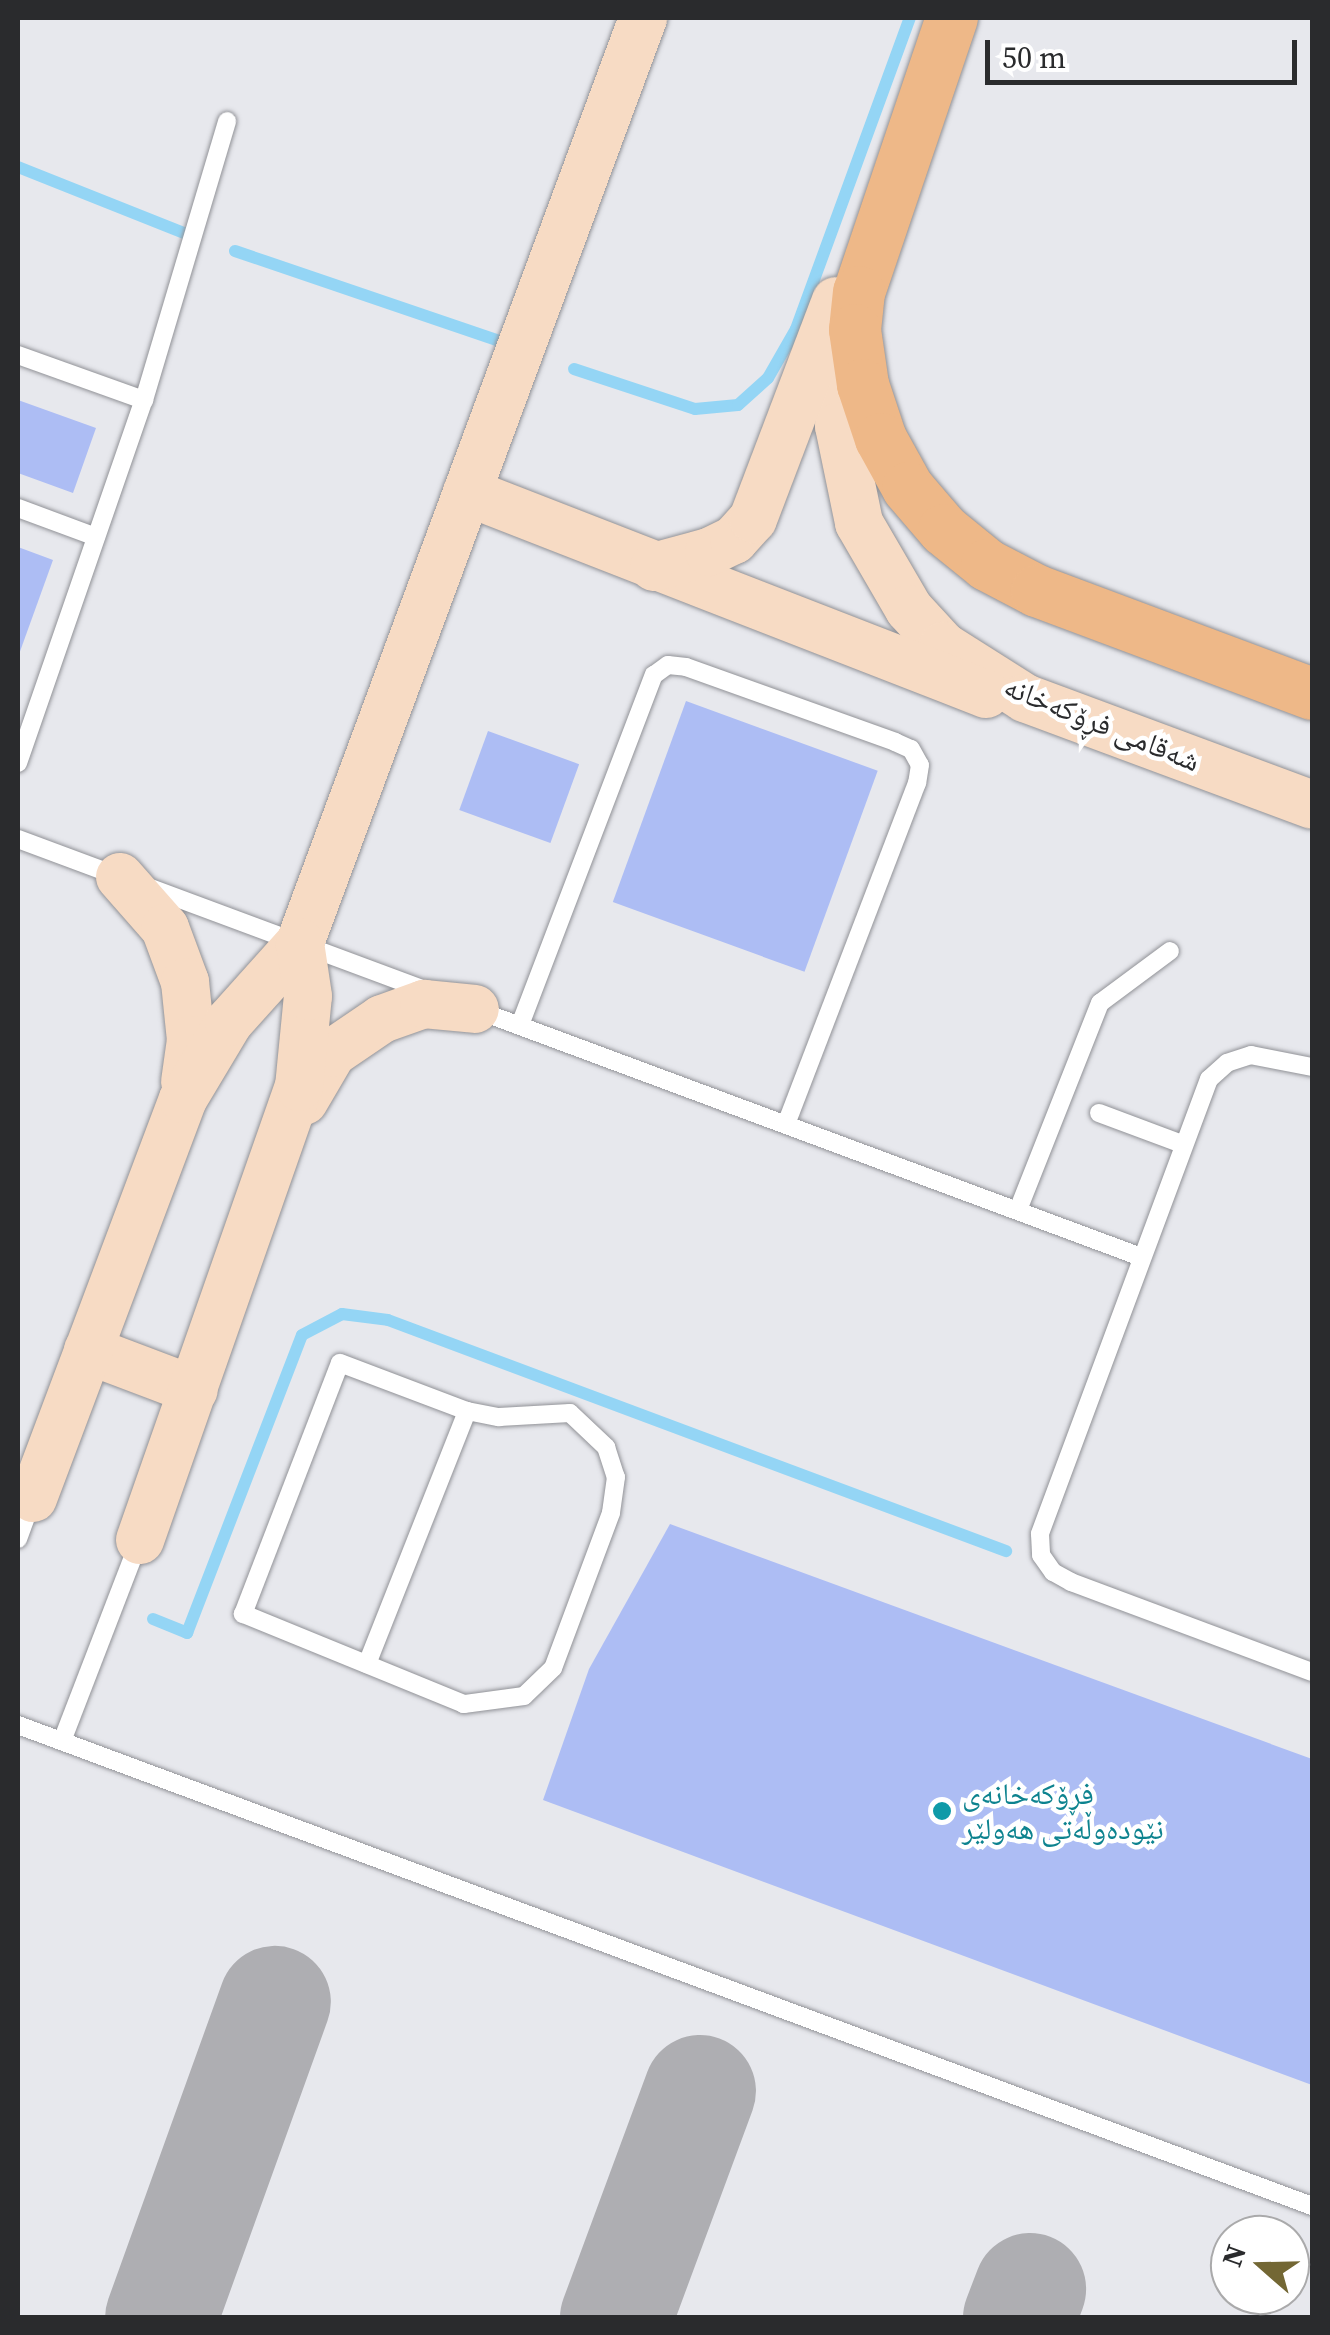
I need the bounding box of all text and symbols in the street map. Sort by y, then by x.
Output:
scale bar [990,20,1302,82]
text: 50 m [1002,37,1066,78]
street label: شەقامی فڕۆکەخانە [999,668,1205,780]
place label: فڕۆکەخانەی نێودەوڵەتی هەولێر [962,1776,1164,1846]
marker: فڕۆکەخانەی نێودەوڵەتی هەولێر [931,1800,953,1822]
north arrow [1210,2215,1310,2315]
text: N [1212,2239,1255,2272]

